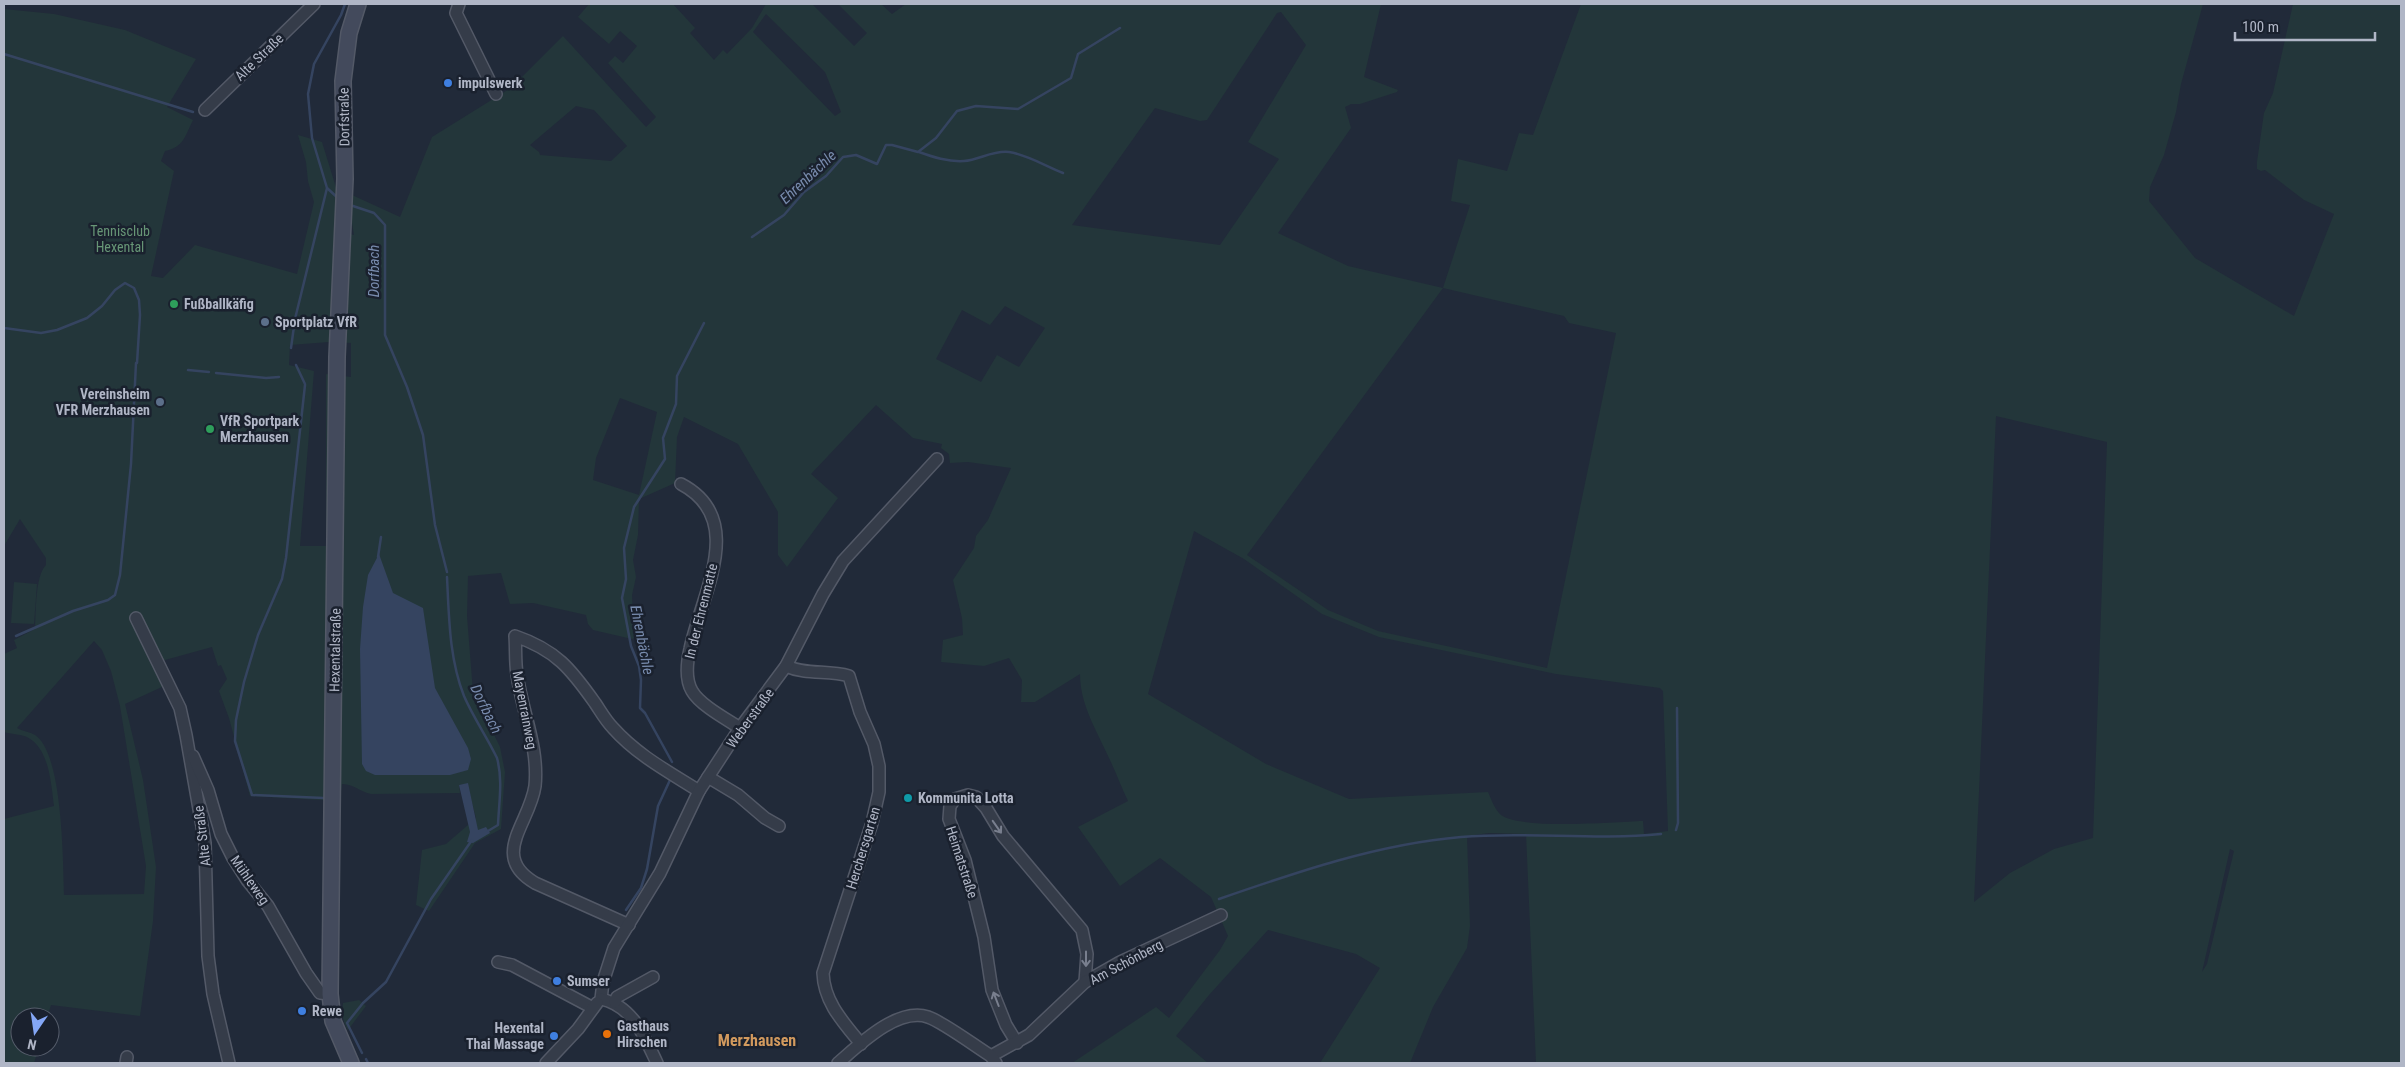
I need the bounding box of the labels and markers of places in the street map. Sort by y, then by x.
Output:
place label: impulswerk [458,75,523,91]
marker: impulswerk [442,77,454,89]
place label: Fußballkäfig [184,296,254,312]
marker: Fußballkäfig [168,298,180,310]
place label: Sportplatz VfR [275,314,357,330]
marker: Sportplatz VfR [259,316,271,328]
place label: Vereinsheim VFR Merzhausen [56,386,150,418]
marker: Vereinsheim VFR Merzhausen [154,396,166,408]
place label: VfR Sportpark Merzhausen [220,413,300,445]
marker: VfR Sportpark Merzhausen [204,423,216,435]
place label: Kommunita Lotta [918,790,1014,806]
marker: Kommunita Lotta [902,792,914,804]
place label: Sumser [567,973,610,989]
marker: Sumser [551,975,563,987]
place label: Rewe [312,1003,342,1019]
marker: Rewe [296,1005,308,1017]
place label: Gasthaus Hirschen [617,1018,669,1050]
place label: Hexental Thai Massage [466,1020,544,1052]
marker: Gasthaus Hirschen [601,1028,613,1040]
marker: Hexental Thai Massage [548,1030,560,1042]

